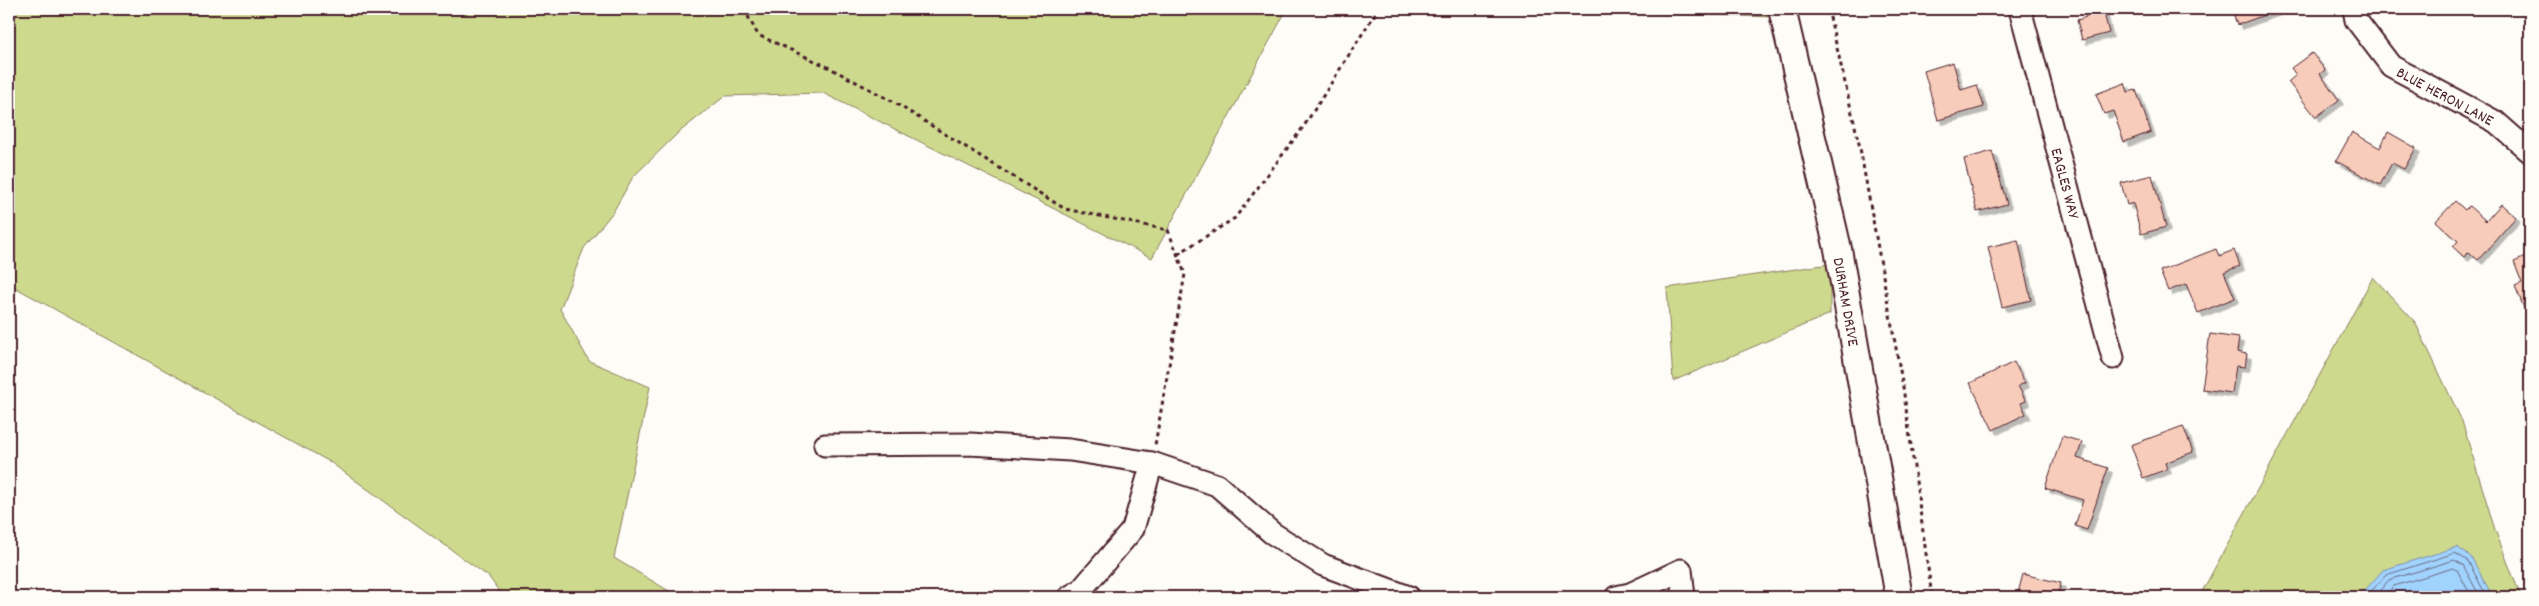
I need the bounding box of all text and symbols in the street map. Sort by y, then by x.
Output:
street label: BLUE HERON LANE [2392,62,2498,133]
street label: EAGLES WAY [2043,146,2085,223]
street label: DURHAM DRIVE [1826,256,1864,349]

